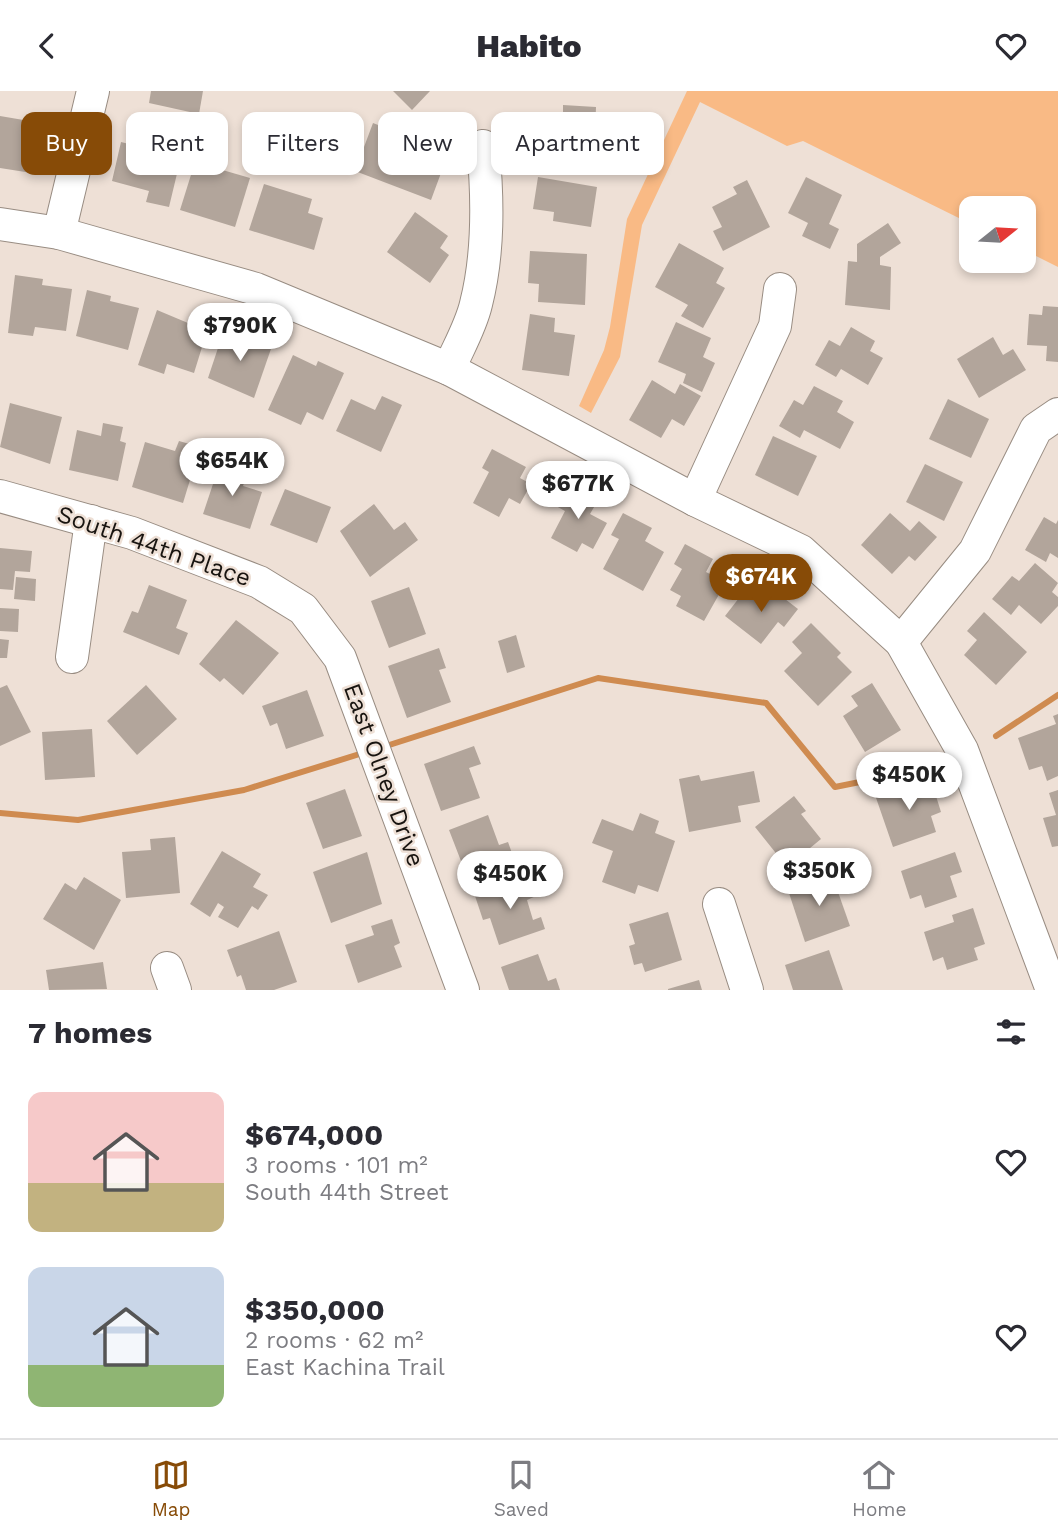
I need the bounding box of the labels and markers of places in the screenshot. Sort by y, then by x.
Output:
pin: $790K [191,303,289,363]
pin: $654K [183,439,281,498]
pin: $677K [529,461,627,521]
pin: $674K [712,554,810,614]
pin: $450K [860,753,958,812]
pin: $350K [770,849,868,908]
pin: $450K [461,851,559,911]

